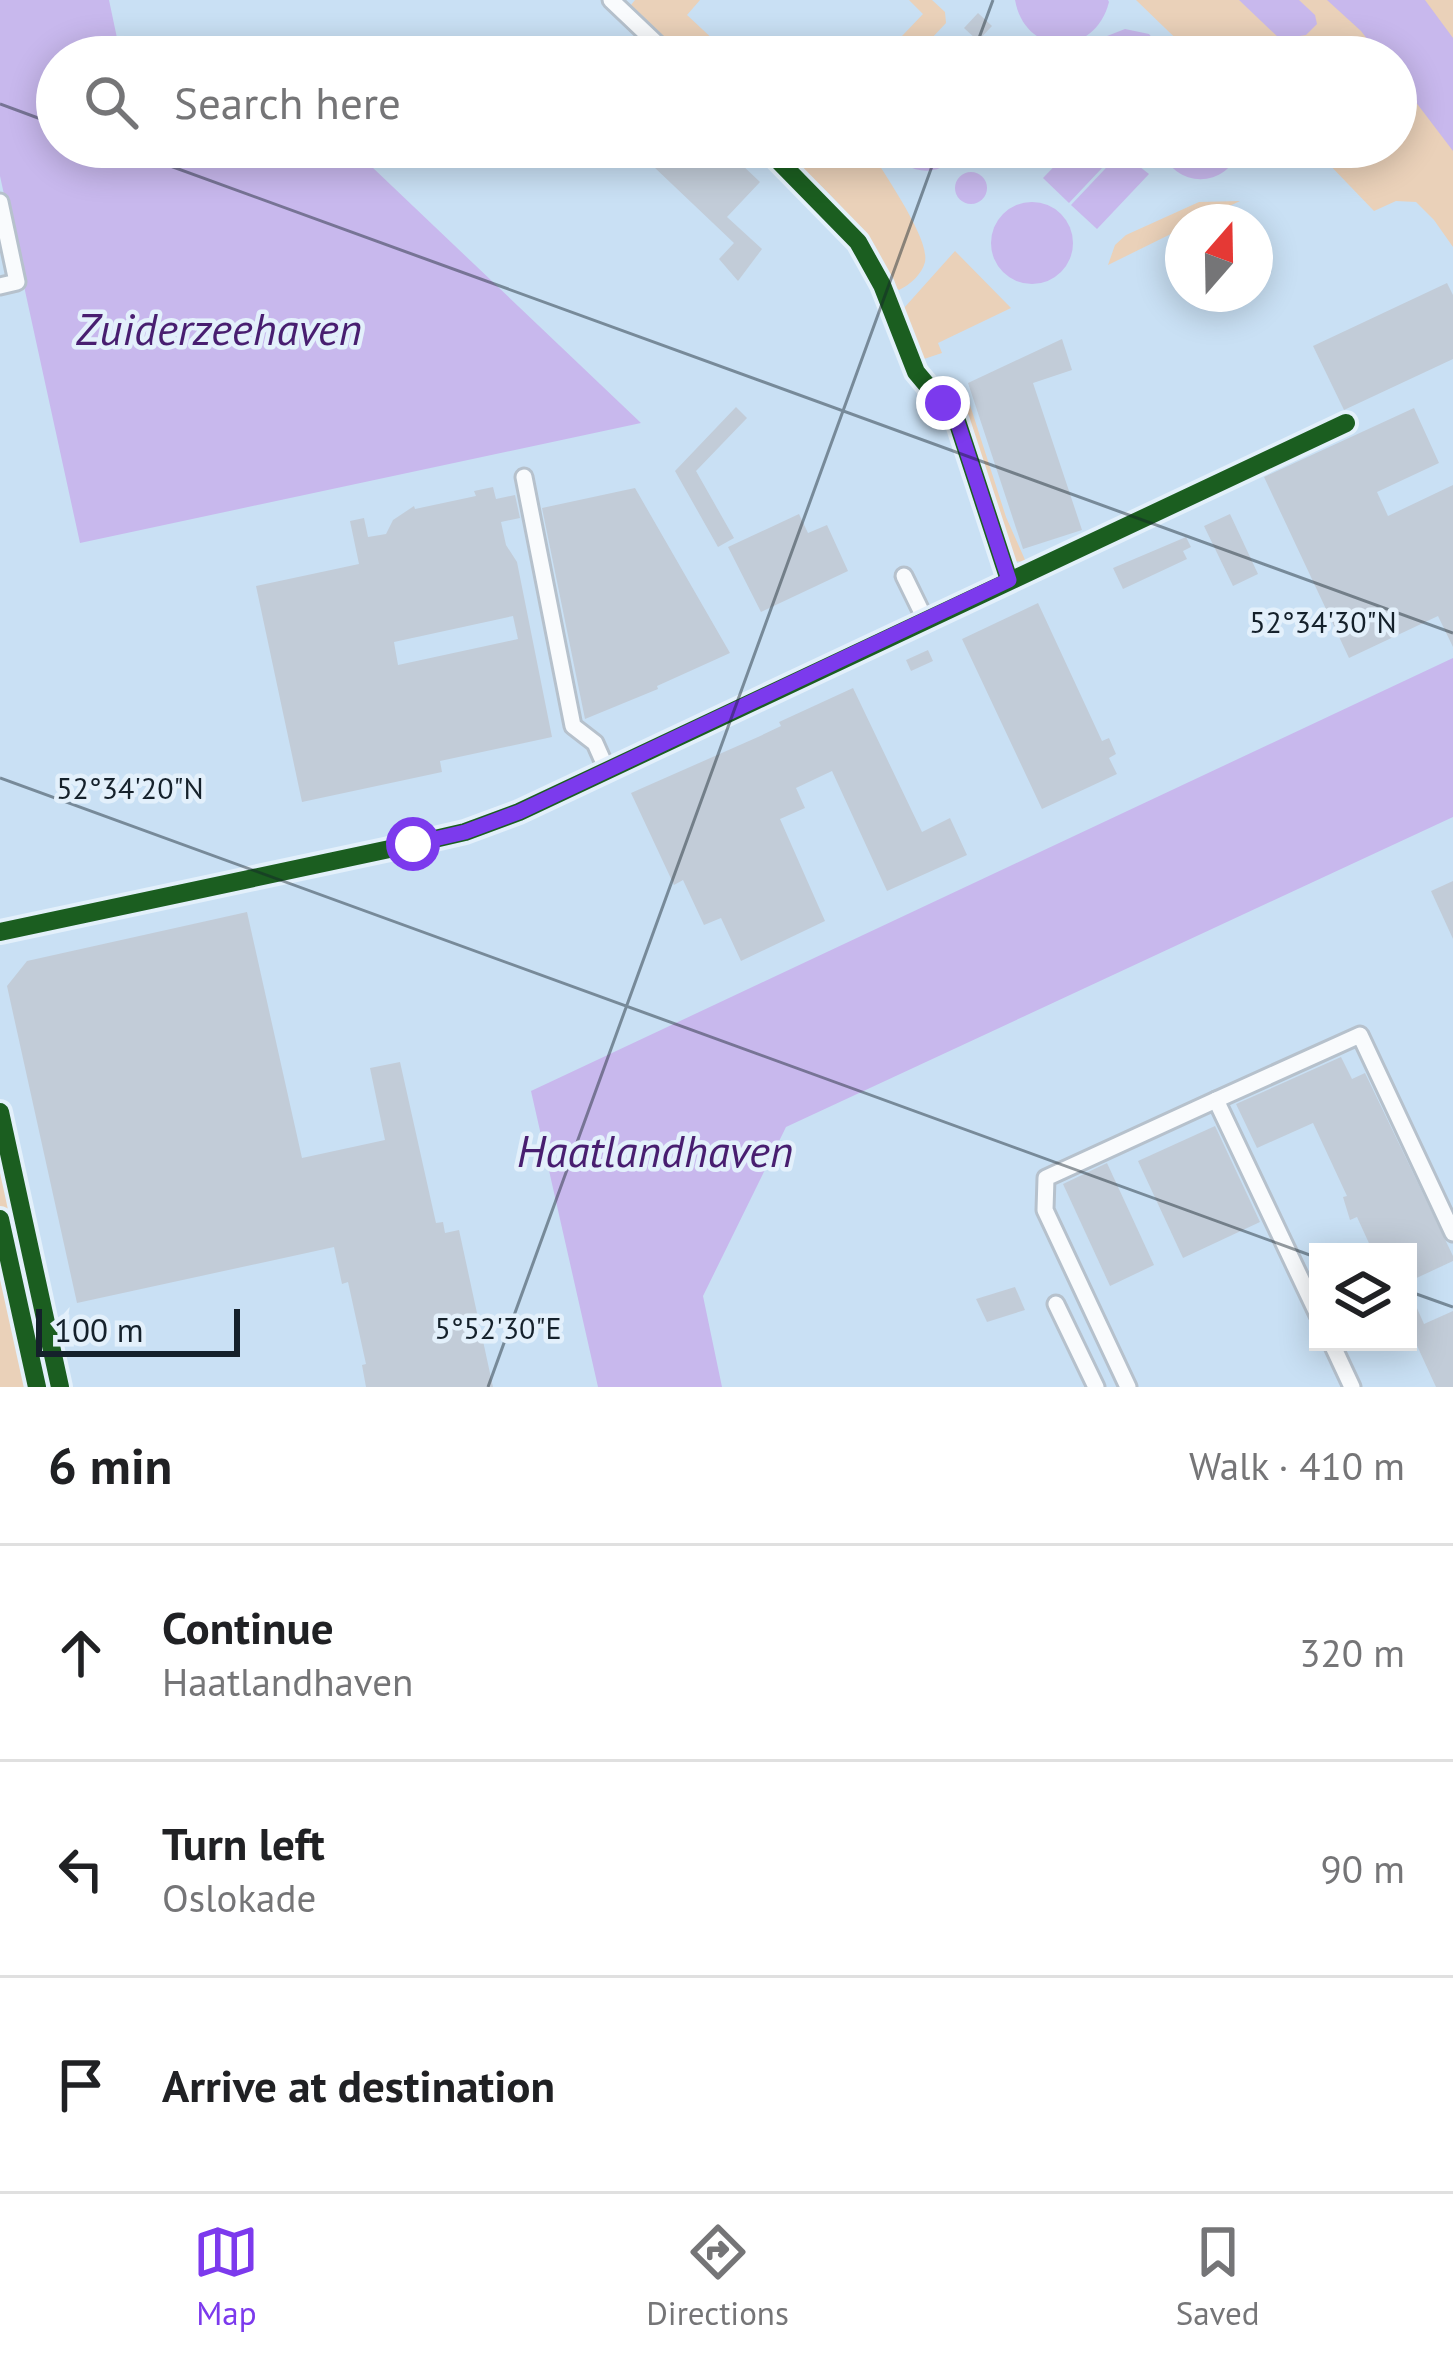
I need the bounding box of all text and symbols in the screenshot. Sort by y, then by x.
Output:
search box [36,36,1417,168]
icon: search [78,69,144,135]
text: Search here [174,73,401,131]
north arrow [1165,204,1273,312]
water label: Zuiderzeehaven [75,299,362,357]
route end [916,376,970,430]
text: 52°34'30"N [1249,602,1397,641]
text: 52°34'20"N [56,768,204,807]
route start [386,817,440,871]
water label: Haatlandhaven [517,1121,793,1179]
map controls [1309,1243,1417,1351]
button: layers [1309,1243,1417,1351]
scale bar [36,1303,240,1356]
text: 100 m [54,1308,144,1351]
text: 5°52'30"E [434,1308,562,1347]
text: 6 min [48,1432,172,1498]
text: Walk · 410 m [1189,1440,1405,1491]
text: Continue [162,1598,334,1656]
icon: ahead [48,1620,114,1686]
text: 320 m [1299,1627,1405,1678]
text: Haatlandhaven [162,1656,413,1707]
text: Turn left [162,1814,325,1872]
icon: left [48,1836,114,1902]
text: 90 m [1320,1843,1405,1894]
text: Oslokade [162,1872,316,1923]
icon: arrive [48,2052,114,2118]
text: Arrive at destination [162,2056,555,2114]
tab: Map [193,2219,259,2334]
tab: Directions [646,2219,789,2334]
tab: Saved [1176,2219,1260,2334]

